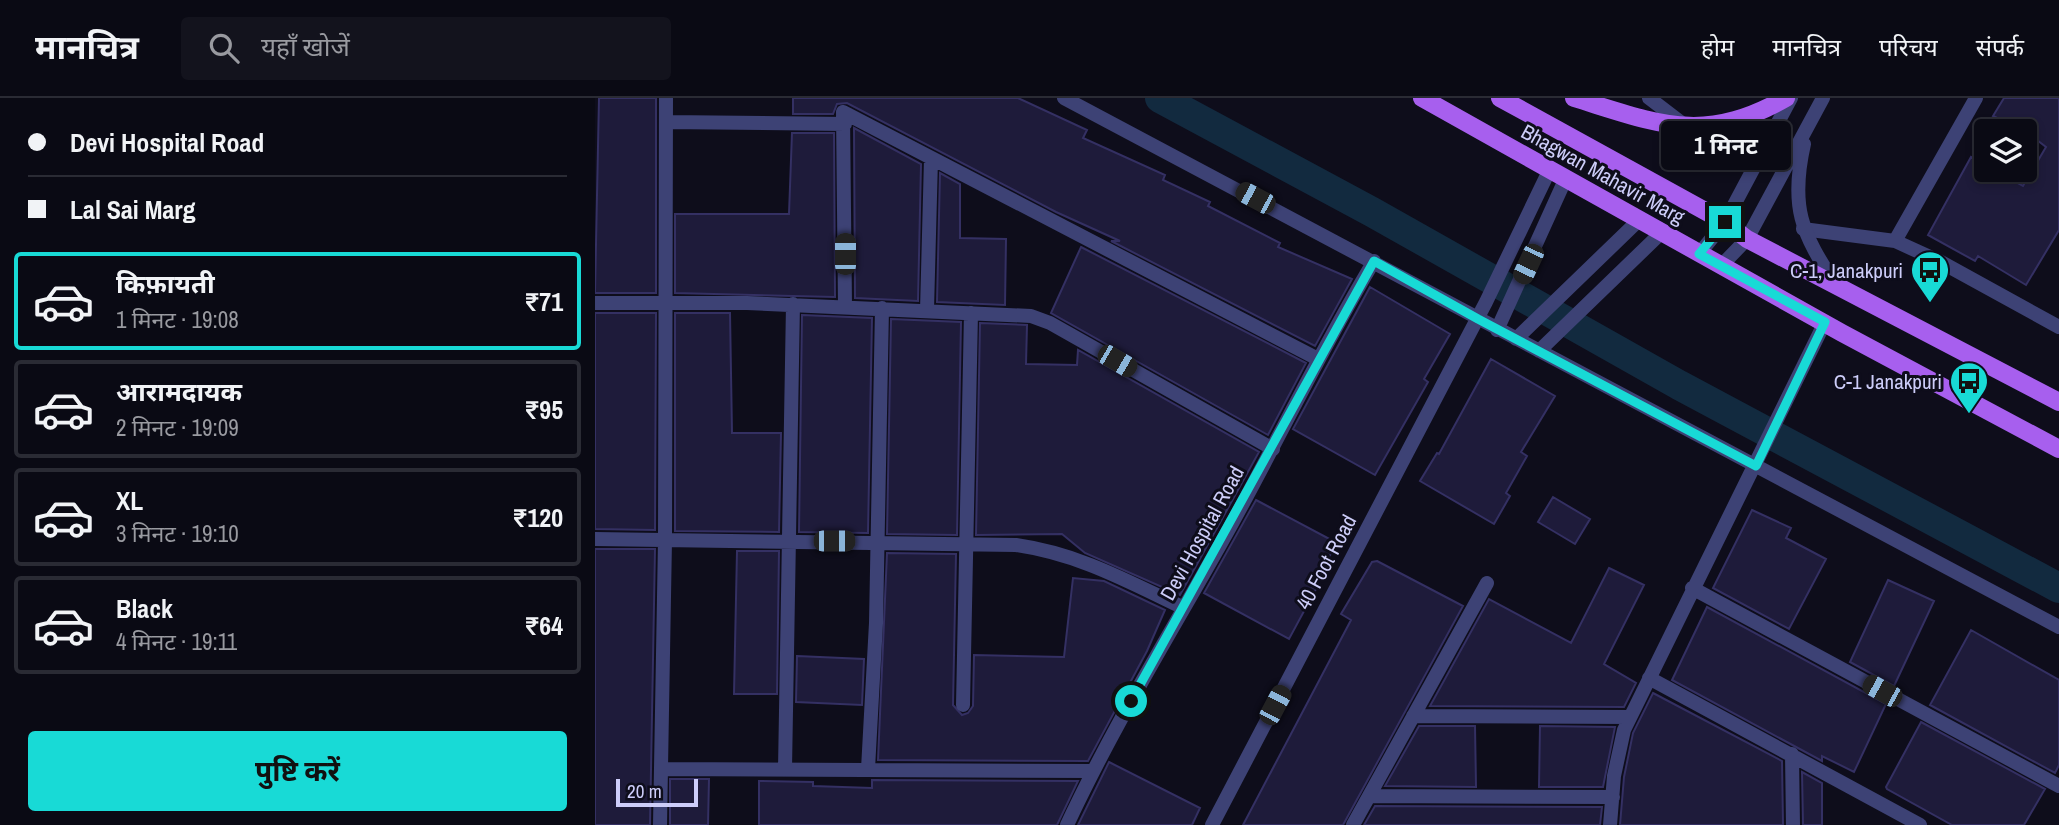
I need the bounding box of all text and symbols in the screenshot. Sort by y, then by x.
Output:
search box [181,17,671,80]
text: मानचित्र [35,25,139,69]
icon: search [205,29,243,67]
text: यहाँ खोजें [261,29,350,64]
text: होम [1701,31,1734,63]
text: मानचित्र [1772,31,1841,63]
text: परिचय [1879,31,1938,63]
text: संपर्क [1976,31,2024,63]
street label: Bhagwan Mahavir Marg [1516,117,1690,231]
map controls [1974,119,2037,182]
button: layers [1974,119,2037,182]
callout: 1 मिनट [1660,121,1790,170]
text: Devi Hospital Road [70,125,264,160]
text: 1 मिनट [1694,130,1758,161]
car [1232,179,1279,217]
text: Lal Sai Marg [70,192,196,227]
route end [1709,206,1741,238]
car [835,233,856,275]
car [1510,241,1547,287]
bus stop icon: C-1, Janakpuri [1909,249,1951,304]
place label: C-1, Janakpuri [1790,256,1903,285]
text: किफ़ायती [116,266,215,301]
icon: car [32,270,95,333]
text: ₹71 [524,284,563,319]
text: 1 मिनट · 19:08 [116,304,239,335]
car [1094,341,1141,381]
bus stop icon: C-1 Janakpuri [1948,360,1990,415]
place label: C-1 Janakpuri [1834,367,1942,396]
text: आरामदायक [116,374,242,409]
icon: car [32,378,95,441]
text: ₹95 [524,392,563,427]
text: 2 मिनट · 19:09 [116,412,239,443]
street label: Devi Hospital Road [1153,461,1251,605]
text: XL [116,483,143,518]
icon: car [32,486,95,549]
text: ₹120 [512,500,563,535]
street label: 40 Foot Road [1289,509,1363,615]
text: 3 मिनट · 19:10 [116,518,239,549]
car [814,531,856,552]
text: Black [116,591,173,626]
icon: car [32,594,95,657]
text: ₹64 [524,608,563,643]
text: 4 मिनट · 19:11 [116,626,237,657]
car [1859,672,1906,710]
car [1256,682,1295,728]
route start [1115,685,1147,717]
button: पुष्टि करें [28,731,567,811]
scale bar [616,776,698,808]
text: 20 m [627,778,662,804]

